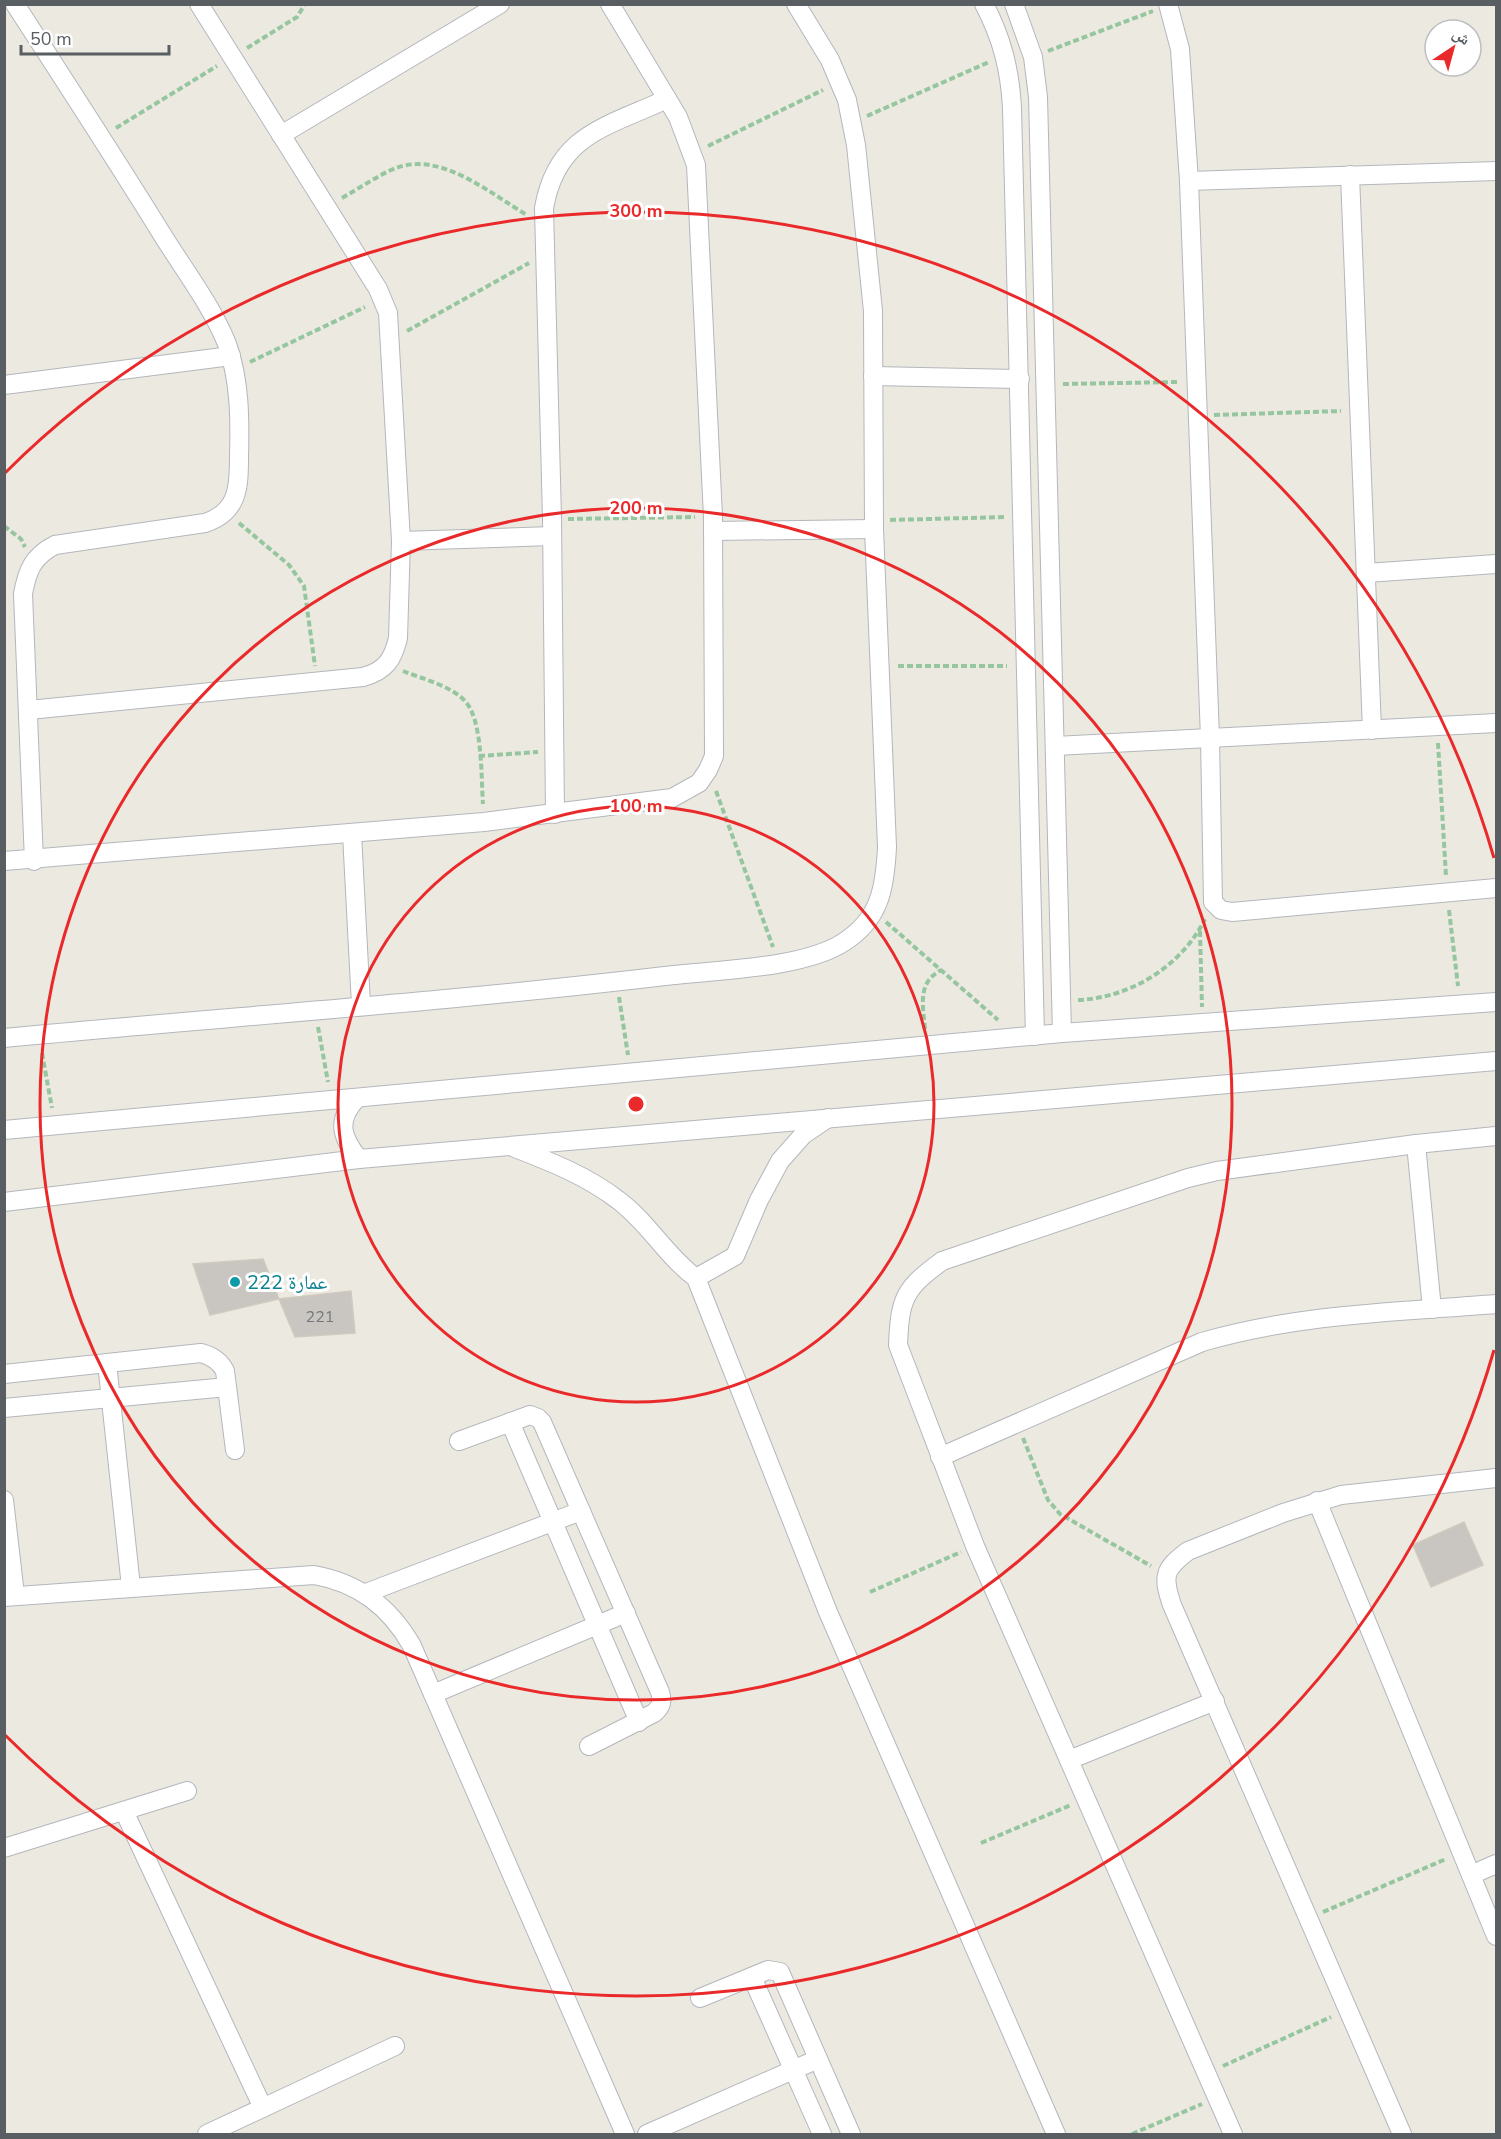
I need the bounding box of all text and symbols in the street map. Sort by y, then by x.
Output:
scale bar [21,18,170,56]
north arrow [1423,18,1483,78]
text: ش [1448,23,1475,51]
text: 50 m [30,27,72,51]
text: 300 m [609,199,663,223]
text: 200 m [609,496,663,520]
text: 100 m [609,794,663,818]
centre of rings [626,1094,646,1114]
place label: عمارة 222 [247,1269,327,1296]
marker: عمارة 222 [228,1275,242,1289]
house number: 221 [306,1306,334,1328]

